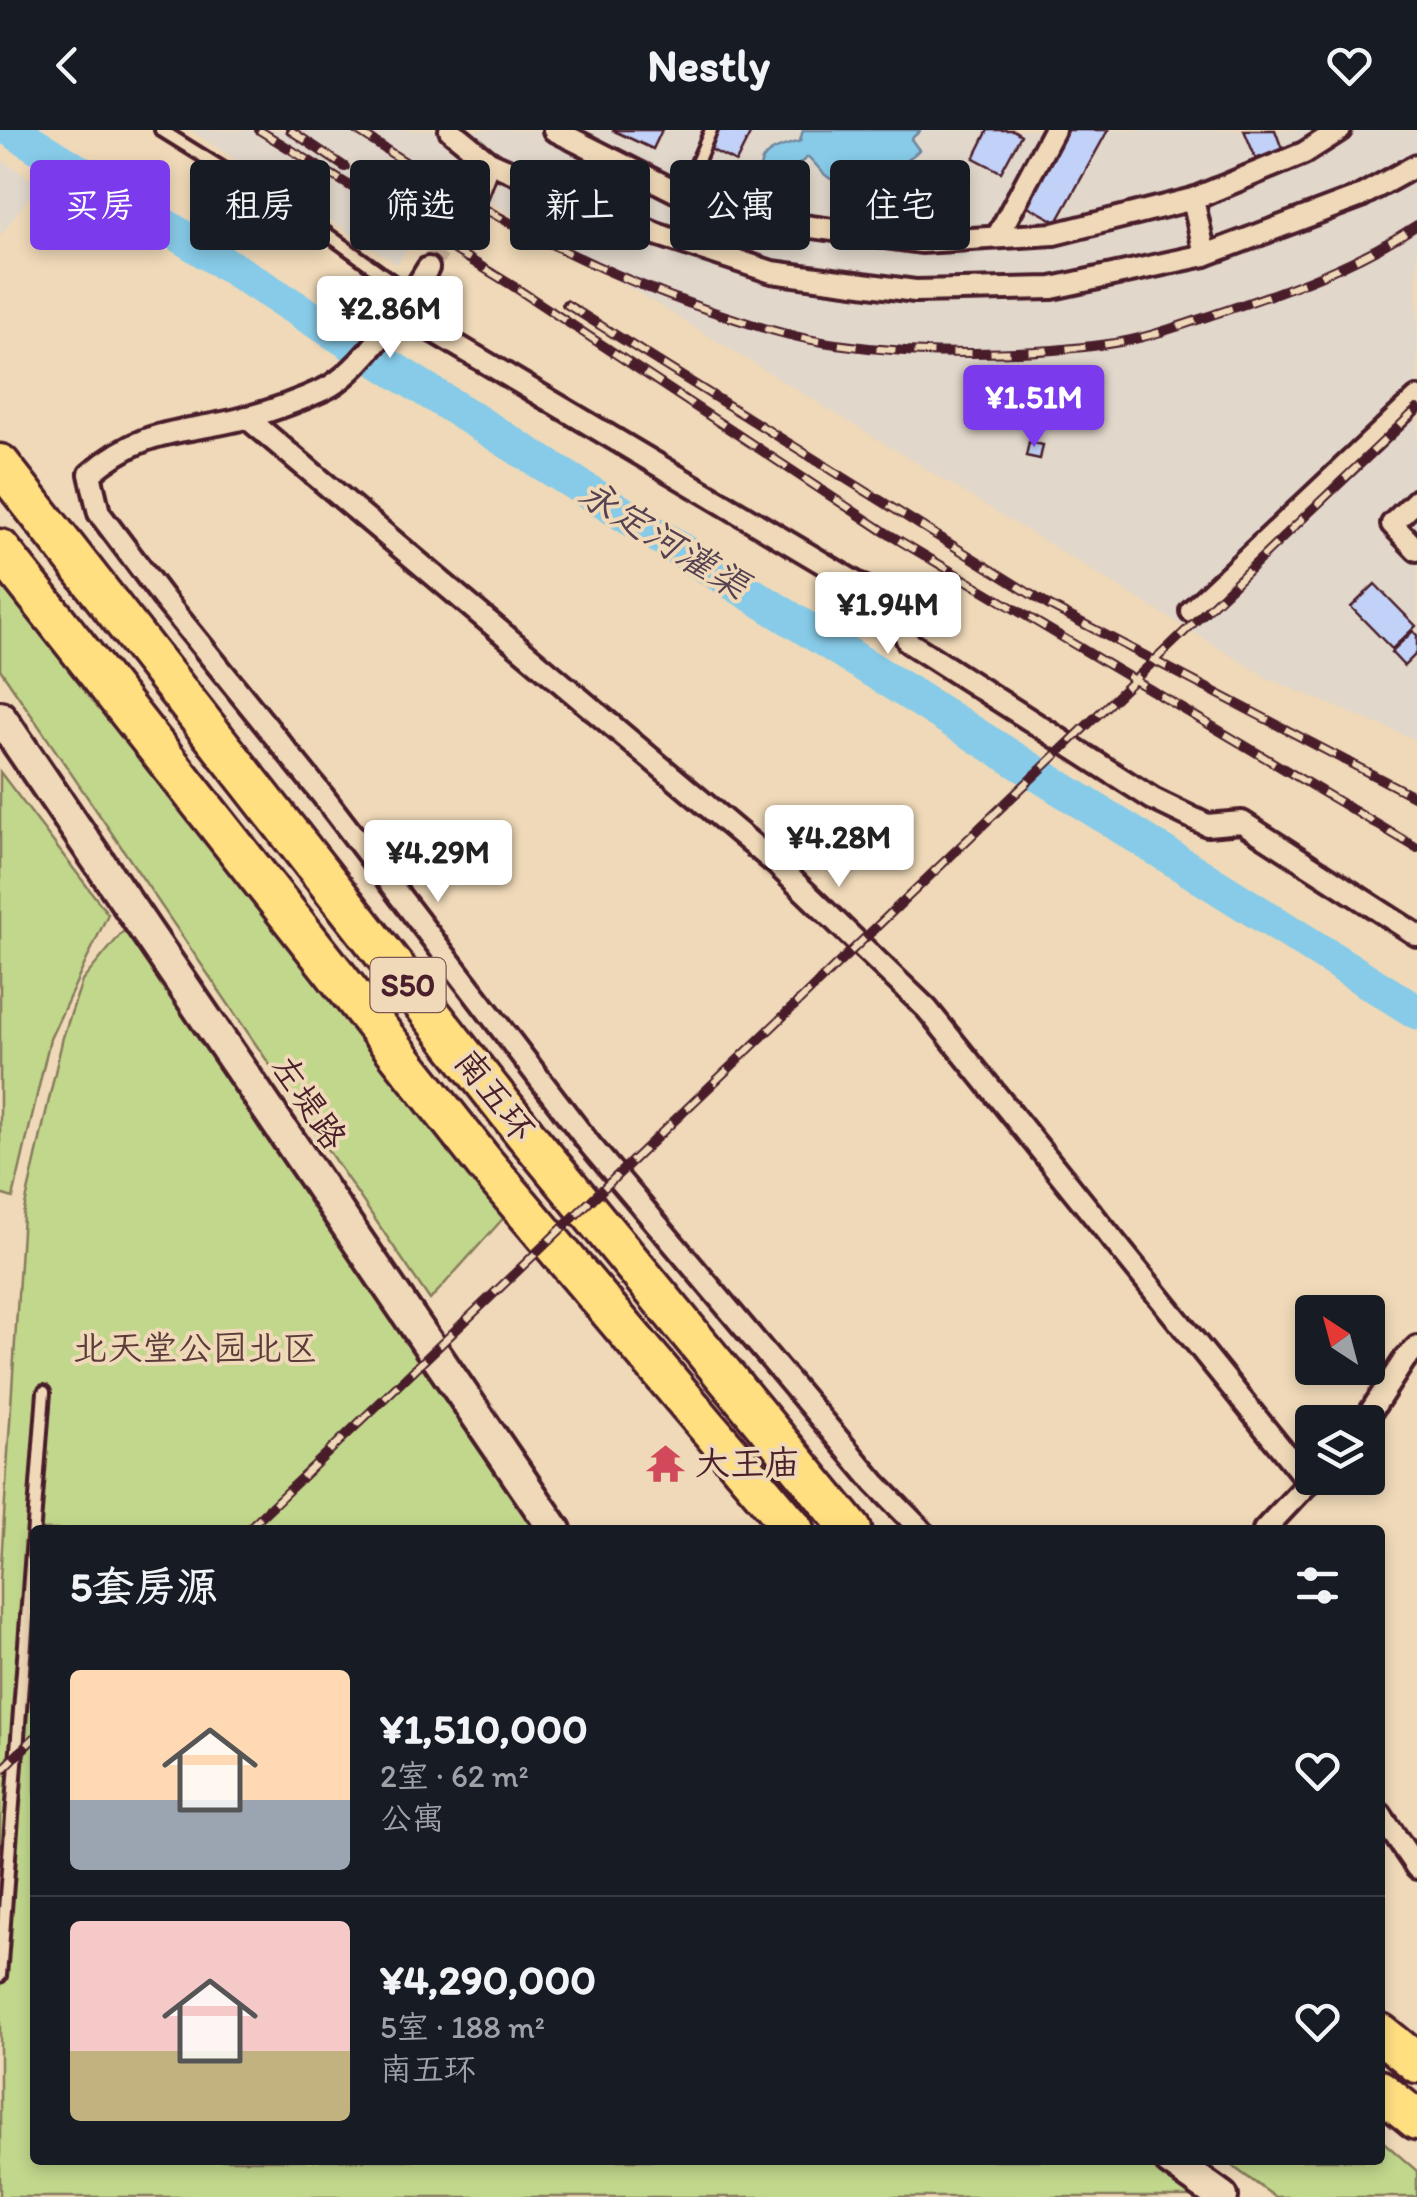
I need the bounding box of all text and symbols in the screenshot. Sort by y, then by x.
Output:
icon: back [40,38,95,93]
text: Nestly [647,38,770,92]
icon: heart [1322,38,1377,93]
chip: 买房 [30,160,170,250]
chip: 租房 [190,160,330,250]
chip: 筛选 [350,160,490,250]
chip: 新上 [510,160,650,250]
chip: 公寓 [670,160,810,250]
chip: 住宅 [830,160,970,250]
pin: ¥2.86M [309,276,471,361]
text: ¥2.86M [339,289,441,327]
pin: ¥1.51M [953,365,1115,450]
text: ¥1.51M [985,378,1083,416]
water label: 永定河灌渠 [571,469,759,610]
pin: ¥1.94M [807,572,969,657]
text: ¥1.94M [837,585,939,623]
pin: ¥4.28M [758,805,920,890]
text: ¥4.28M [787,818,891,856]
pin: ¥4.29M [357,820,519,905]
text: ¥4.29M [386,833,490,871]
road number: S50 [370,958,446,1012]
street label: 南五环 [446,1041,544,1149]
street label: 左堤路 [262,1047,356,1157]
north arrow [1295,1295,1385,1385]
map controls [1295,1295,1385,1495]
park label: 北天堂公园北区 [72,1327,318,1369]
button: layers [1295,1405,1385,1495]
temple icon: 大王庙 [644,1442,686,1484]
place label: 大王庙 [695,1442,800,1484]
icon: filters [1290,1558,1345,1613]
text: 5套房源 [70,1561,218,1612]
text: ¥1,510,000 [380,1703,588,1754]
icon: home [150,1710,270,1830]
icon: heart [1290,1743,1345,1798]
text: 2室 · 62 m² [380,1757,529,1795]
text: 公寓 [380,1799,444,1837]
text: ¥4,290,000 [380,1954,596,2005]
icon: home [150,1961,270,2081]
icon: heart [1290,1994,1345,2049]
text: 5室 · 188 m² [380,2008,545,2046]
text: 南五环 [380,2050,476,2088]

